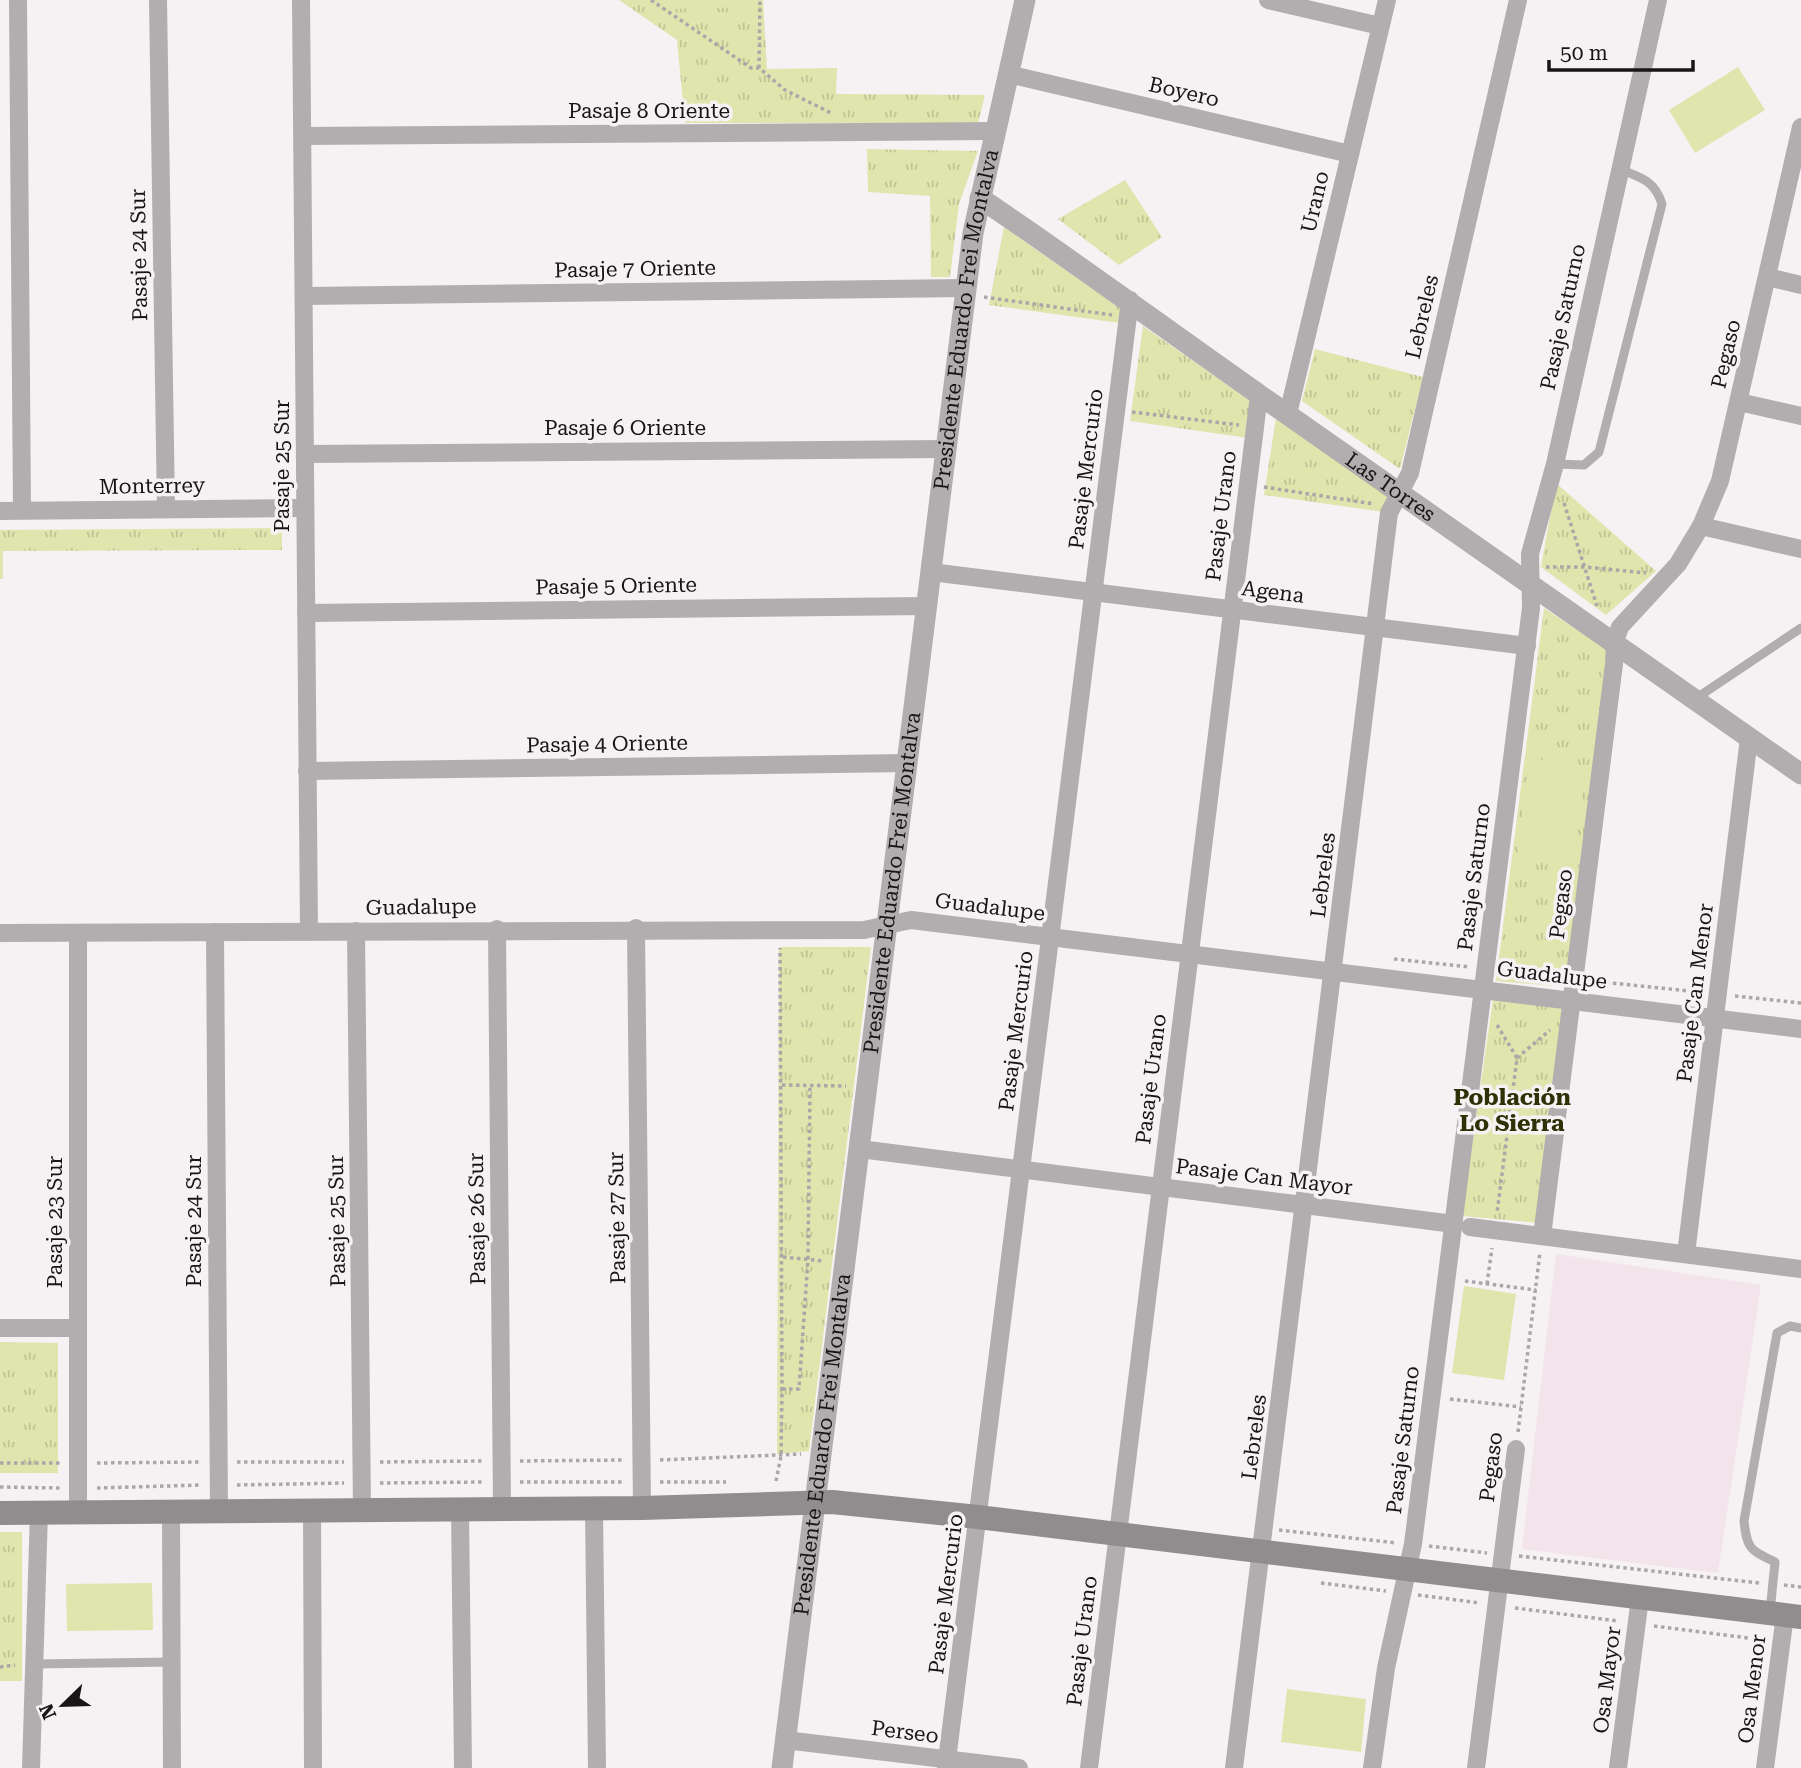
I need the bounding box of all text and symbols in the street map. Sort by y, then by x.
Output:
scale bar [1549,28,1692,72]
text: 50 m [1560,41,1608,65]
street label: Boyero [1146,72,1222,112]
street label: Pasaje 8 Oriente [568,99,730,123]
street label: Presidente Eduardo Frei Montalva [929,147,1003,492]
street label: Urano [1296,169,1334,235]
street label: Pasaje 24 Sur [126,188,152,321]
street label: Pasaje Saturno [1536,242,1590,392]
street label: Pasaje 7 Oriente [554,256,716,282]
street label: Lebreles [1401,273,1443,361]
street label: Pegaso [1706,317,1746,391]
street label: Pasaje Mercurio [1064,387,1108,551]
street label: Pasaje 25 Sur [270,399,294,532]
street label: Pasaje 6 Oriente [544,416,706,440]
street label: Las Torres [1341,447,1440,527]
street label: Pasaje Urano [1201,449,1241,583]
street label: Monterrey [99,473,206,499]
street label: Pasaje 5 Oriente [535,573,697,599]
street label: Agena [1240,576,1306,608]
street label: Presidente Eduardo Frei Montalva [859,710,925,1055]
street label: Pasaje 4 Oriente [526,731,688,757]
street label: Pasaje Saturno [1453,802,1495,952]
street label: Lebreles [1306,831,1340,919]
street label: Pegaso [1545,868,1577,940]
street label: Guadalupe [934,888,1046,926]
street label: Guadalupe [365,894,477,920]
street label: Pasaje Can Menor [1672,902,1718,1084]
street label: Pasaje Mercurio [994,949,1038,1113]
street label: Guadalupe [1496,956,1608,994]
street label: Pasaje Urano [1131,1012,1171,1146]
district label: Población Lo Sierra [1453,1084,1571,1137]
street label: Pasaje 27 Sur [604,1151,630,1284]
street label: Pasaje 26 Sur [464,1152,490,1285]
street label: Pasaje 24 Sur [182,1154,206,1287]
street label: Pasaje 25 Sur [324,1154,350,1287]
street label: Pasaje Can Mayor [1174,1154,1354,1200]
street label: Pasaje 23 Sur [43,1155,67,1288]
street label: Presidente Eduardo Frei Montalva [789,1272,855,1617]
street label: Pasaje Saturno [1382,1365,1424,1515]
street label: Lebreles [1237,1393,1271,1481]
street label: Pegaso [1475,1431,1507,1503]
street label: Pasaje Mercurio [924,1512,968,1676]
street label: Pasaje Urano [1062,1574,1102,1708]
street label: Osa Mayor [1589,1625,1626,1735]
street label: Osa Menor [1733,1633,1771,1745]
north arrow [28,1670,98,1740]
text: N [34,1700,61,1723]
street label: Perseo [870,1716,940,1748]

